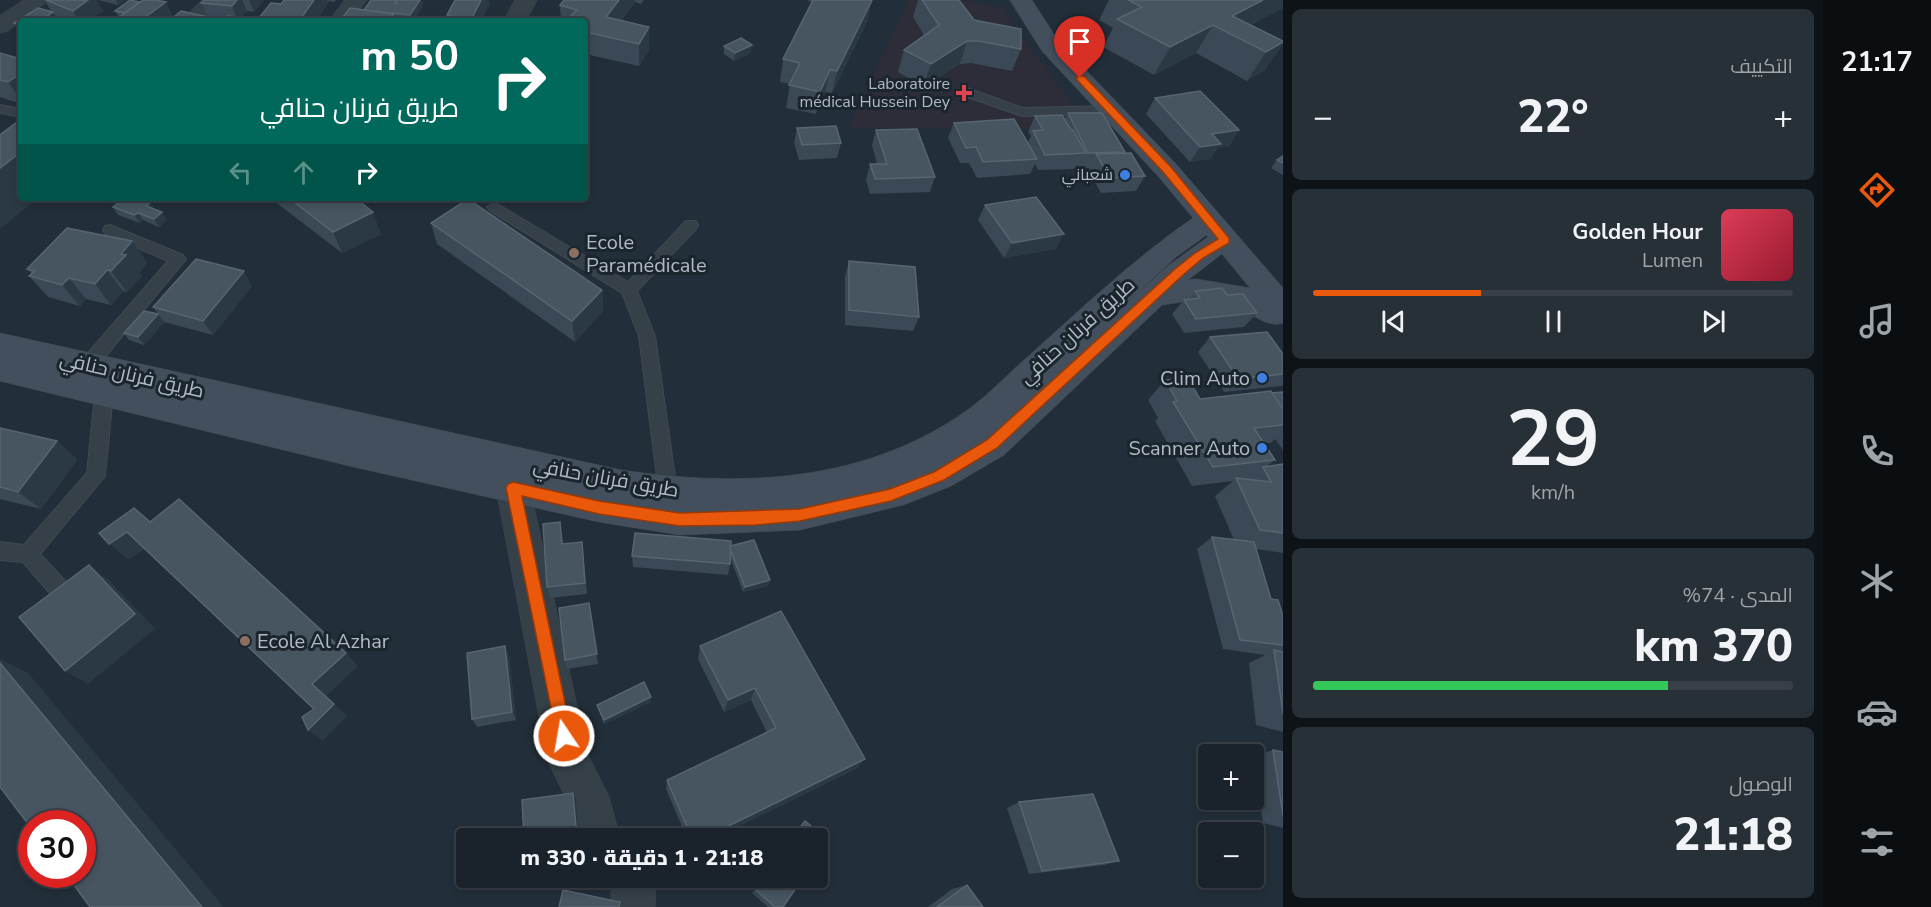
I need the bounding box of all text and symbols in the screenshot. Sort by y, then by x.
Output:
pin [1054,16,1105,78]
icon: arrive [1063,25,1096,58]
text: 50 m [360,28,459,85]
icon: right [480,42,558,120]
text: 21:17 [1841,44,1913,81]
text: التكييف [1730,53,1793,80]
place label: Laboratoire médical Hussein Dey [800,73,951,113]
marker: Laboratoire médical Hussein Dey [955,84,973,102]
text: 22° [1517,87,1589,148]
text: طريق فرنان حنافي [260,90,459,127]
text: − [1313,95,1333,140]
text: + [1773,95,1793,140]
icon: left [224,156,257,189]
icon: ahead [287,156,320,189]
icon: right [350,156,383,189]
place label: شعباني [1062,164,1113,188]
marker: شعباني [1118,168,1132,182]
icon: directions [1856,169,1898,211]
text: Golden Hour [1572,217,1703,247]
place label: Ecole Paramédicale [586,229,707,279]
marker: Ecole Paramédicale [567,246,581,260]
text: Lumen [1642,247,1703,274]
street label: طريق فرنان حنافي [1013,272,1142,392]
icon: music [1856,300,1898,342]
icon: previous [1377,305,1410,338]
icon: pause [1537,305,1570,338]
icon: next [1697,305,1730,338]
street label: طريق فرنان حنافي [57,345,207,407]
place label: Clim Auto [1160,365,1250,392]
marker: Clim Auto [1255,371,1269,385]
text: 29 [1506,386,1600,493]
icon: phone [1856,430,1898,472]
place label: Scanner Auto [1128,435,1250,462]
marker: Scanner Auto [1255,441,1269,455]
street label: طريق فرنان حنافي [531,452,681,506]
text: km/h [1531,479,1575,506]
icon: climate [1856,560,1898,602]
text: المدى · 74% [1683,582,1793,609]
text: 370 km [1634,616,1793,677]
place label: Ecole Al Azhar [257,628,389,655]
marker: Ecole Al Azhar [238,634,252,648]
icon: car [1856,691,1898,733]
position arrow [532,704,596,768]
map controls [1198,744,1264,888]
button: + [1198,744,1264,810]
text: الوصول [1729,771,1793,798]
text: 21:18 [1673,805,1793,866]
speed limit sign: 30 [18,810,96,888]
icon: filters [1856,821,1898,863]
button: − [1198,822,1264,888]
text: 21:18 · 1 دقيقة · 330 m [521,843,763,873]

